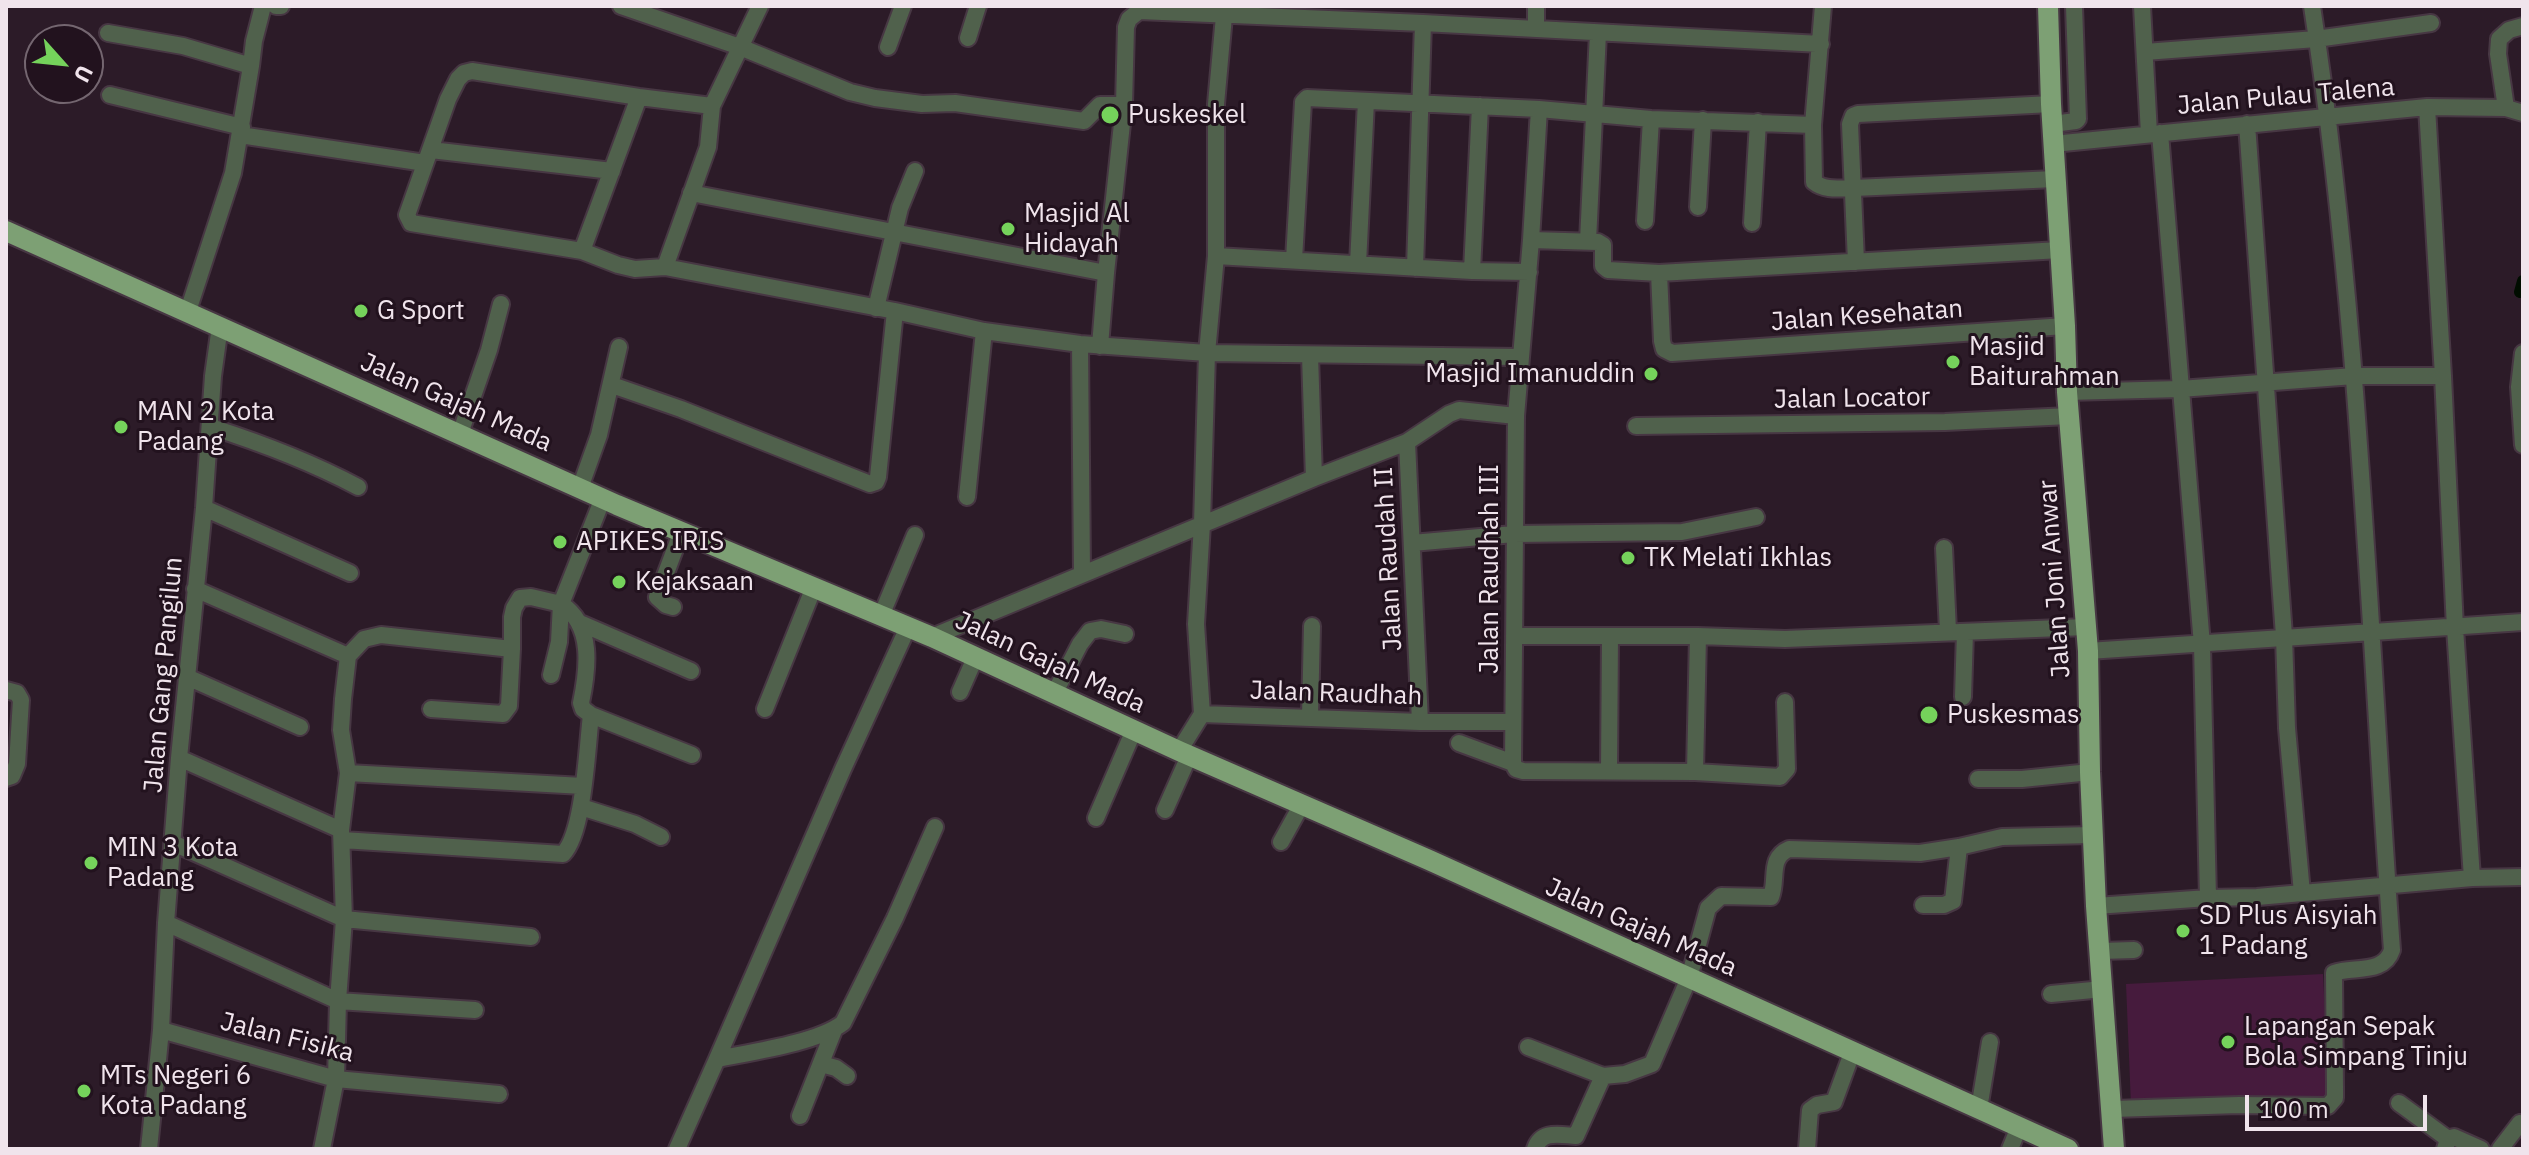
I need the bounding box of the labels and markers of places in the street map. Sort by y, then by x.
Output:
place label: Puskeskel [1128,99,1246,131]
marker: Puskeskel [1099,104,1121,126]
place label: Masjid Al Hidayah [1024,198,1130,260]
marker: Masjid Al Hidayah [999,220,1017,238]
place label: G Sport [377,295,465,327]
marker: G Sport [352,302,370,320]
place label: Masjid Baiturahman [1969,331,2120,392]
marker: Masjid Baiturahman [1944,353,1962,371]
place label: Masjid Imanuddin [1425,358,1635,390]
marker: Masjid Imanuddin [1642,365,1660,383]
place label: MAN 2 Kota Padang [137,396,274,458]
marker: MAN 2 Kota Padang [112,418,130,436]
place label: APIKES IRIS [576,526,724,558]
marker: APIKES IRIS [551,533,569,551]
place label: TK Melati Ikhlas [1644,542,1832,574]
marker: TK Melati Ikhlas [1619,549,1637,567]
place label: Kejaksaan [635,566,754,598]
marker: Kejaksaan [610,573,628,591]
place label: Puskesmas [1947,699,2080,731]
marker: Puskesmas [1918,704,1940,726]
place label: MIN 3 Kota Padang [107,832,238,894]
marker: MIN 3 Kota Padang [82,854,100,872]
place label: SD Plus Aisyiah 1 Padang [2199,900,2378,962]
marker: SD Plus Aisyiah 1 Padang [2174,922,2192,940]
place label: Lapangan Sepak Bola Simpang Tinju [2244,1011,2468,1072]
marker: Lapangan Sepak Bola Simpang Tinju [2219,1033,2237,1051]
place label: MTs Negeri 6 Kota Padang [100,1060,251,1122]
marker: MTs Negeri 6 Kota Padang [75,1082,93,1100]

